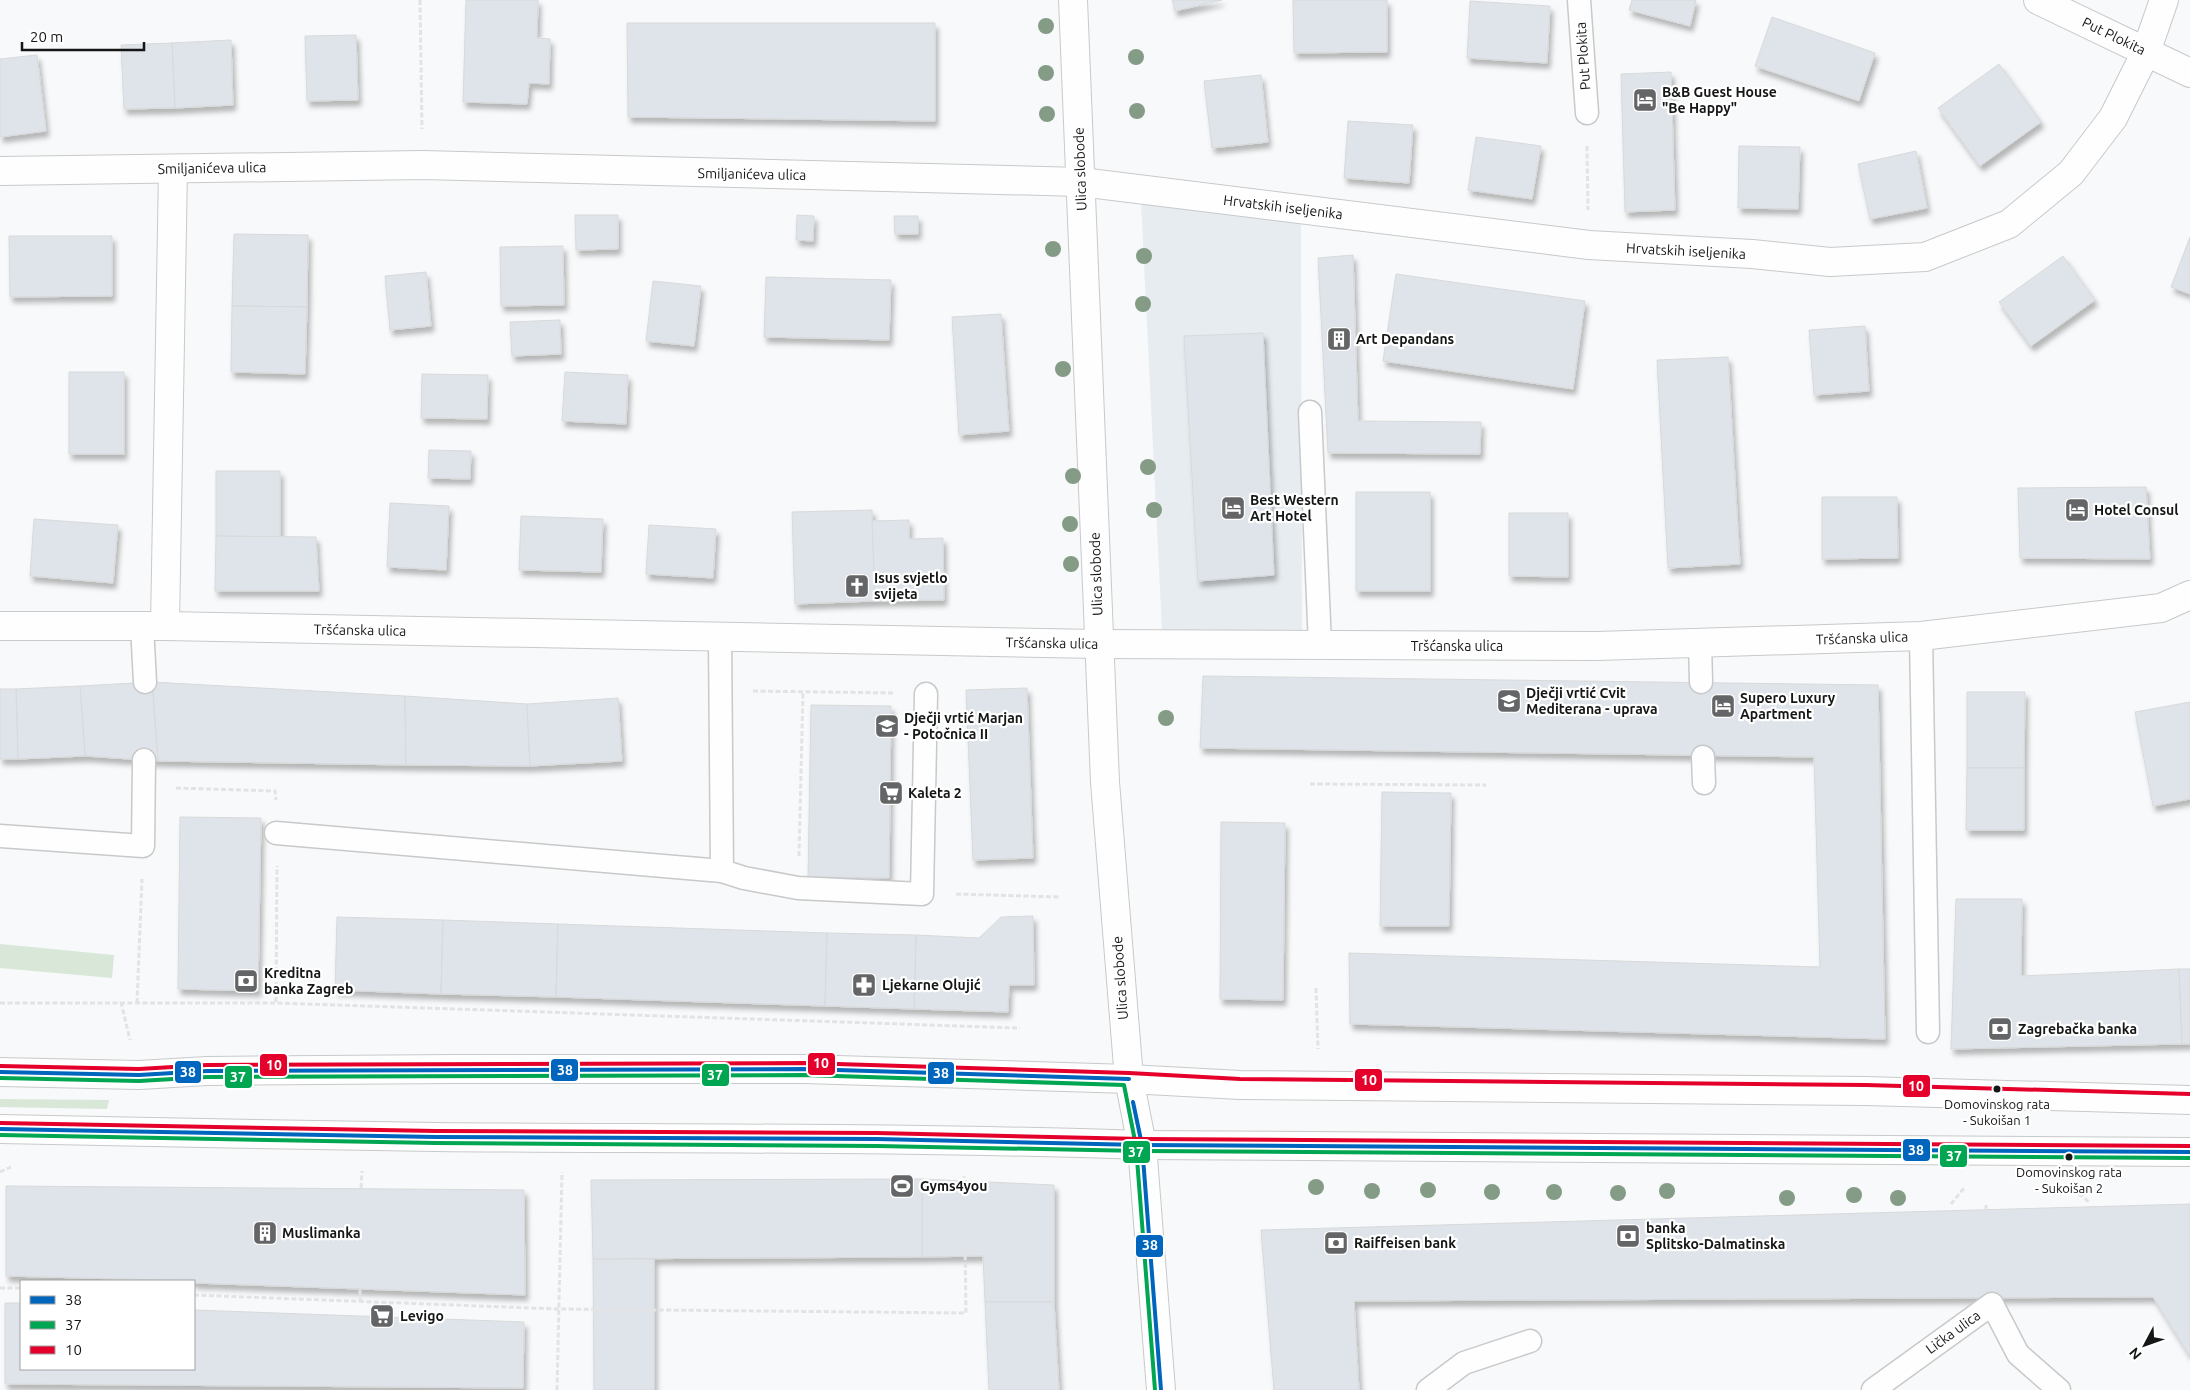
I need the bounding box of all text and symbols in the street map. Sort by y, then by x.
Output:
street label: Put Plokita [2080,14,2148,58]
scale bar [22,20,145,52]
street label: Put Plokita [1573,21,1593,91]
text: 20 m [30,28,63,45]
place label: B&B Guest House "Be Happy" [1662,84,1777,116]
hotel icon: B&B Guest House "Be Happy" [1632,87,1658,113]
street label: Ulica slobode [1071,127,1089,211]
street label: Smiljanićeva ulica [158,159,266,177]
street label: Smiljanićeva ulica [698,165,806,183]
street label: Hrvatskih iseljenika [1222,192,1344,222]
street label: Hrvatskih iseljenika [1626,240,1746,262]
building icon: Art Depandans [1326,326,1352,352]
place label: Art Depandans [1356,331,1455,347]
place label: Best Western Art Hotel [1250,492,1339,524]
hotel icon: Best Western Art Hotel [1220,495,1246,521]
hotel icon: Hotel Consul [2064,497,2090,523]
place label: Hotel Consul [2094,502,2179,518]
street label: Ulica slobode [1087,532,1105,616]
place label: Isus svjetlo svijeta [874,570,948,602]
church icon: Isus svjetlo svijeta [844,573,870,599]
street label: Tršćanska ulica [314,621,406,639]
street label: Tršćanska ulica [1815,628,1909,648]
street label: Tršćanska ulica [1006,634,1098,652]
street label: Tršćanska ulica [1411,638,1503,654]
place label: Dječji vrtić Cvit Mediterana - uprava [1526,685,1658,717]
school or university icon: Dječji vrtić Cvit Mediterana - uprava [1496,688,1522,714]
place label: Supero Luxury Apartment [1740,690,1836,722]
hotel icon: Supero Luxury Apartment [1710,693,1736,719]
place label: Dječji vrtić Marjan - Potočnica II [904,710,1023,742]
school or university icon: Dječji vrtić Marjan - Potočnica II [874,713,900,739]
supermarket icon: Kaleta 2 [878,780,904,806]
place label: Kaleta 2 [908,785,962,801]
street label: Ulica slobode [1109,936,1131,1020]
place label: Kreditna banka Zagreb [264,965,353,997]
bank icon: Kreditna banka Zagreb [233,968,259,994]
pharmacy icon: Ljekarne Olujić [851,972,877,998]
place label: Ljekarne Olujić [882,977,981,993]
bank icon: Zagrebačka banka [1987,1016,2013,1042]
place label: Zagrebačka banka [2018,1021,2137,1037]
line badge: 10 [807,1052,836,1076]
line badge: 10 [259,1053,288,1077]
text: 10 [813,1055,829,1071]
text: 10 [266,1057,282,1073]
line badge: 38 [550,1058,579,1082]
line badge: 38 [174,1060,202,1084]
line badge: 38 [927,1061,955,1085]
text: 38 [557,1062,573,1078]
line badge: 37 [701,1063,730,1087]
text: 38 [180,1064,196,1080]
line badge: 37 [224,1065,253,1089]
text: 38 [933,1065,949,1081]
text: 37 [707,1067,723,1083]
line badge: 10 [1354,1068,1383,1092]
text: 37 [230,1069,246,1085]
text: 10 [1361,1072,1377,1088]
line badge: 10 [1902,1074,1931,1098]
text: 10 [1908,1078,1924,1094]
marker: Domovinskog rata - Sukoišan 1 [1992,1084,2002,1094]
place label: Domovinskog rata - Sukoišan 1 [1944,1097,2050,1127]
line badge: 38 [1902,1138,1931,1162]
line badge: 37 [1122,1140,1151,1164]
text: 38 [1908,1142,1924,1158]
text: 37 [1128,1144,1144,1160]
line badge: 37 [1939,1144,1968,1168]
text: 37 [1946,1148,1962,1164]
marker: Domovinskog rata - Sukoišan 2 [2064,1152,2074,1162]
place label: Domovinskog rata - Sukoišan 2 [2016,1165,2122,1195]
sports icon: Gyms4you [889,1173,915,1199]
place label: Gyms4you [920,1178,987,1194]
building icon: Muslimanka [252,1220,278,1246]
place label: banka Splitsko-Dalmatinska [1646,1220,1785,1252]
bank icon: banka Splitsko-Dalmatinska [1615,1223,1641,1249]
place label: Muslimanka [282,1225,361,1241]
bank icon: Raiffeisen bank [1323,1230,1349,1256]
line badge: 38 [1135,1234,1164,1258]
place label: Raiffeisen bank [1354,1235,1456,1251]
text: 38 [1142,1237,1158,1253]
legend [20,1280,195,1370]
text: 38 [65,1291,82,1308]
supermarket icon: Levigo [369,1303,395,1329]
street label: Lička ulica [1923,1307,1983,1357]
place label: Levigo [400,1308,444,1324]
text: 37 [65,1316,82,1333]
north arrow [2120,1320,2170,1370]
text: 10 [65,1341,82,1358]
text: N [2126,1344,2145,1363]

